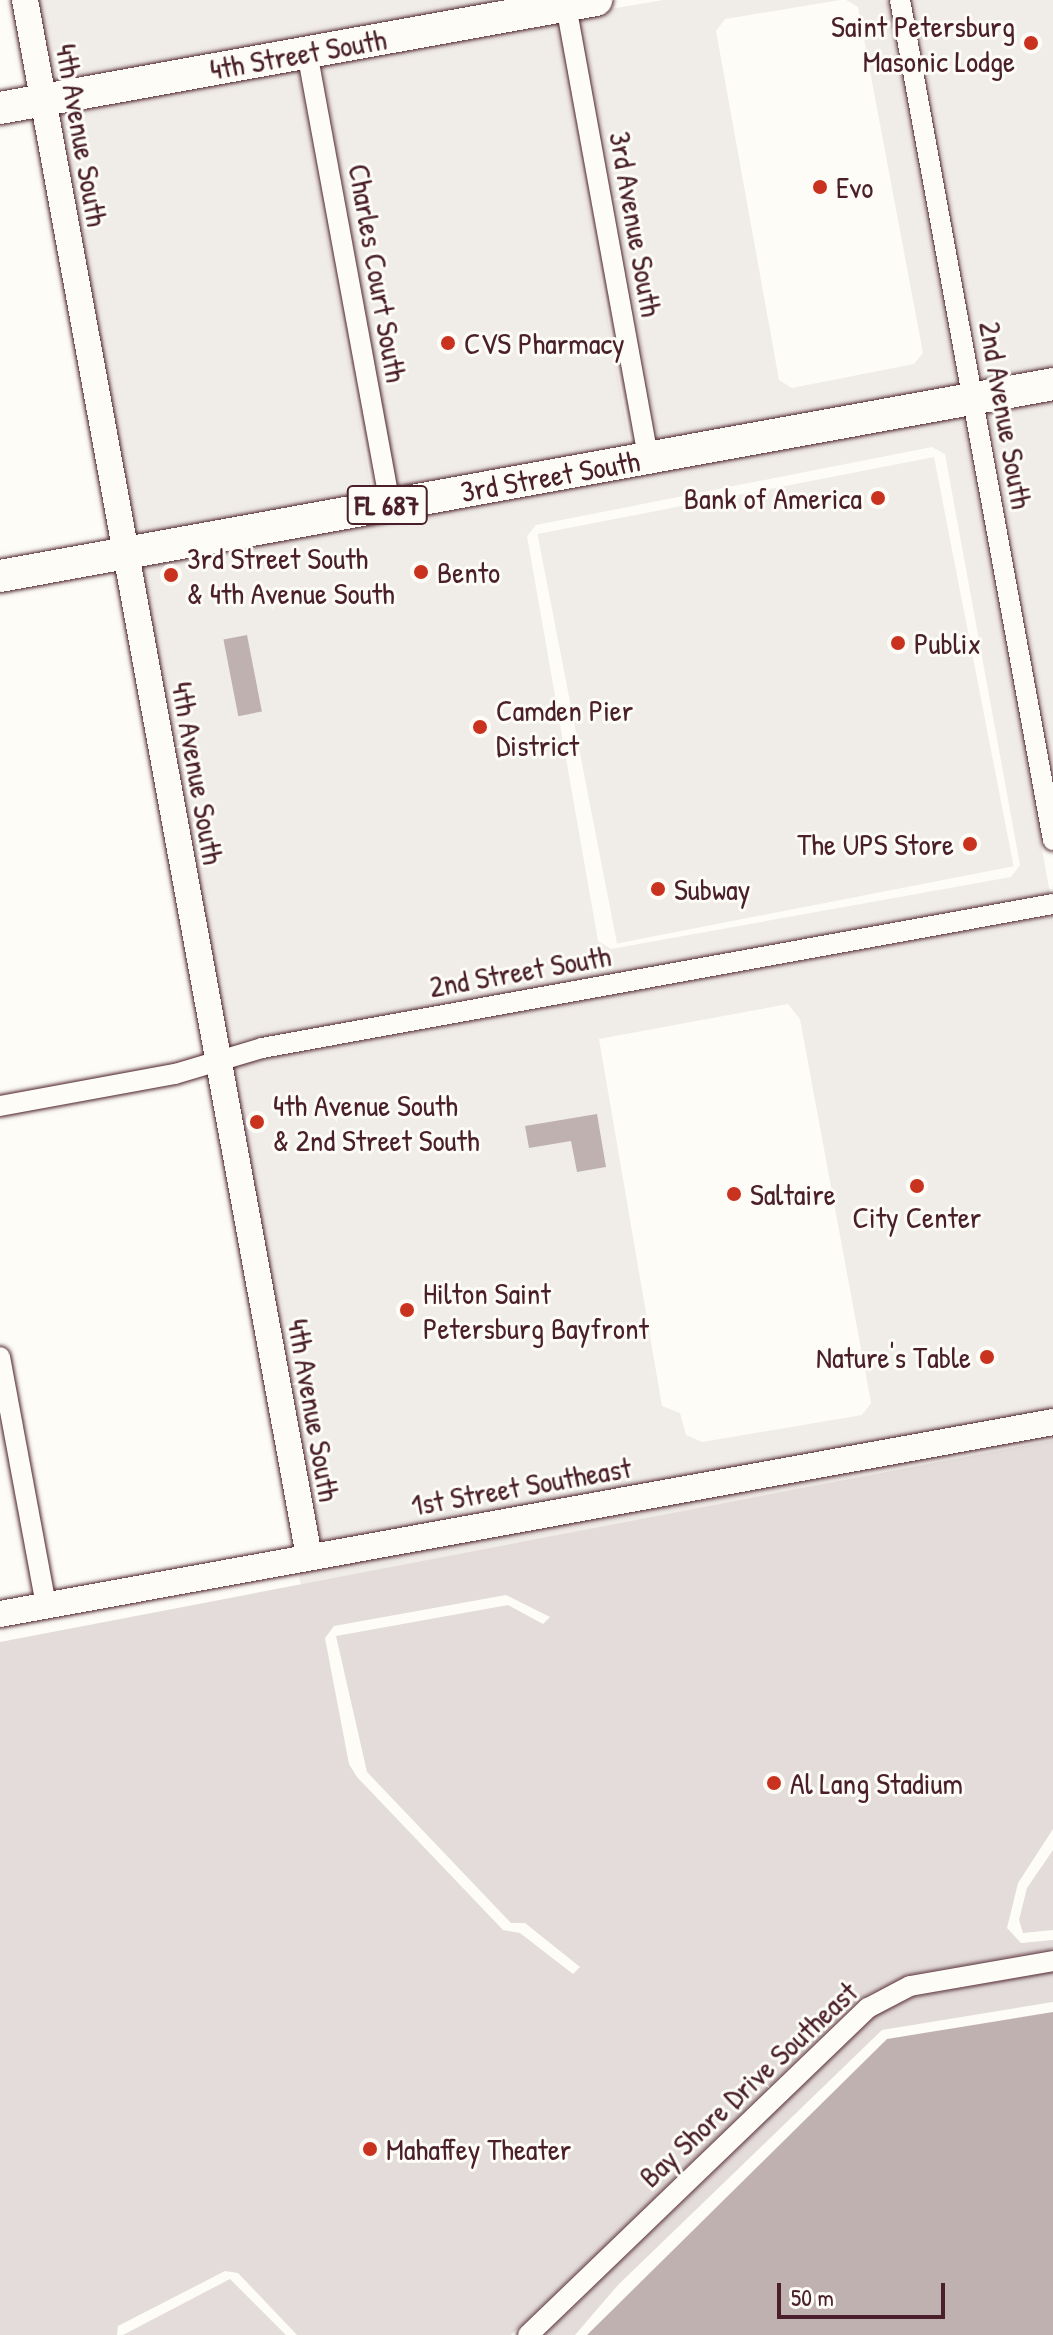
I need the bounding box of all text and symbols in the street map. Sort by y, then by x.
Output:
place label: Saint Petersburg Masonic Lodge [831,8,1015,78]
street label: 4th Street South [207,21,389,87]
marker: Saint Petersburg Masonic Lodge [1022,34,1040,52]
street label: 4th Avenue South [48,41,116,229]
street label: 3rd Avenue South [602,129,670,319]
street label: Charles Court South [341,161,415,385]
place label: Evo [836,169,873,205]
marker: Evo [811,178,829,196]
street label: 2nd Avenue South [972,318,1040,512]
place label: CVS Pharmacy [464,325,625,361]
marker: CVS Pharmacy [439,334,457,352]
street label: 3rd Street South [458,443,642,509]
place label: Bank of America [684,480,862,516]
road number: FL 687 [345,481,429,529]
marker: Bank of America [869,489,887,507]
place label: 3rd Street South & 4th Avenue South [187,540,395,610]
place label: Bento [437,554,500,590]
marker: Bento [412,563,430,581]
marker: 3rd Street South & 4th Avenue South [162,566,180,584]
place label: Publix [914,625,981,661]
marker: Publix [889,634,907,652]
street label: 4th Avenue South [164,679,232,867]
place label: Camden Pier District [496,692,633,762]
marker: Camden Pier District [471,718,489,736]
place label: The UPS Store [797,826,954,862]
marker: The UPS Store [961,835,979,853]
place label: Subway [674,871,750,907]
marker: Subway [649,880,667,898]
street label: 2nd Street South [426,937,614,1005]
place label: 4th Avenue South & 2nd Street South [273,1087,480,1158]
marker: 4th Avenue South & 2nd Street South [248,1113,266,1131]
place label: Saltaire [750,1176,836,1212]
marker: City Center [908,1177,926,1195]
marker: Saltaire [725,1185,743,1203]
place label: City Center [853,1199,981,1235]
place label: Hilton Saint Petersburg Bayfront [423,1275,649,1346]
marker: Hilton Saint Petersburg Bayfront [398,1301,416,1319]
street label: 4th Avenue South [280,1316,348,1504]
place label: Nature's Table [816,1339,971,1375]
marker: Nature's Table [978,1348,996,1366]
street label: 1st Street Southeast [408,1449,634,1523]
place label: Al Lang Stadium [790,1765,963,1801]
marker: Al Lang Stadium [765,1774,783,1792]
street label: Bay Shore Drive Southeast [631,1974,865,2194]
place label: Mahaffey Theater [386,2131,571,2167]
marker: Mahaffey Theater [361,2140,379,2158]
scale bar [781,2267,949,2317]
text: 50 m [791,2281,834,2313]

